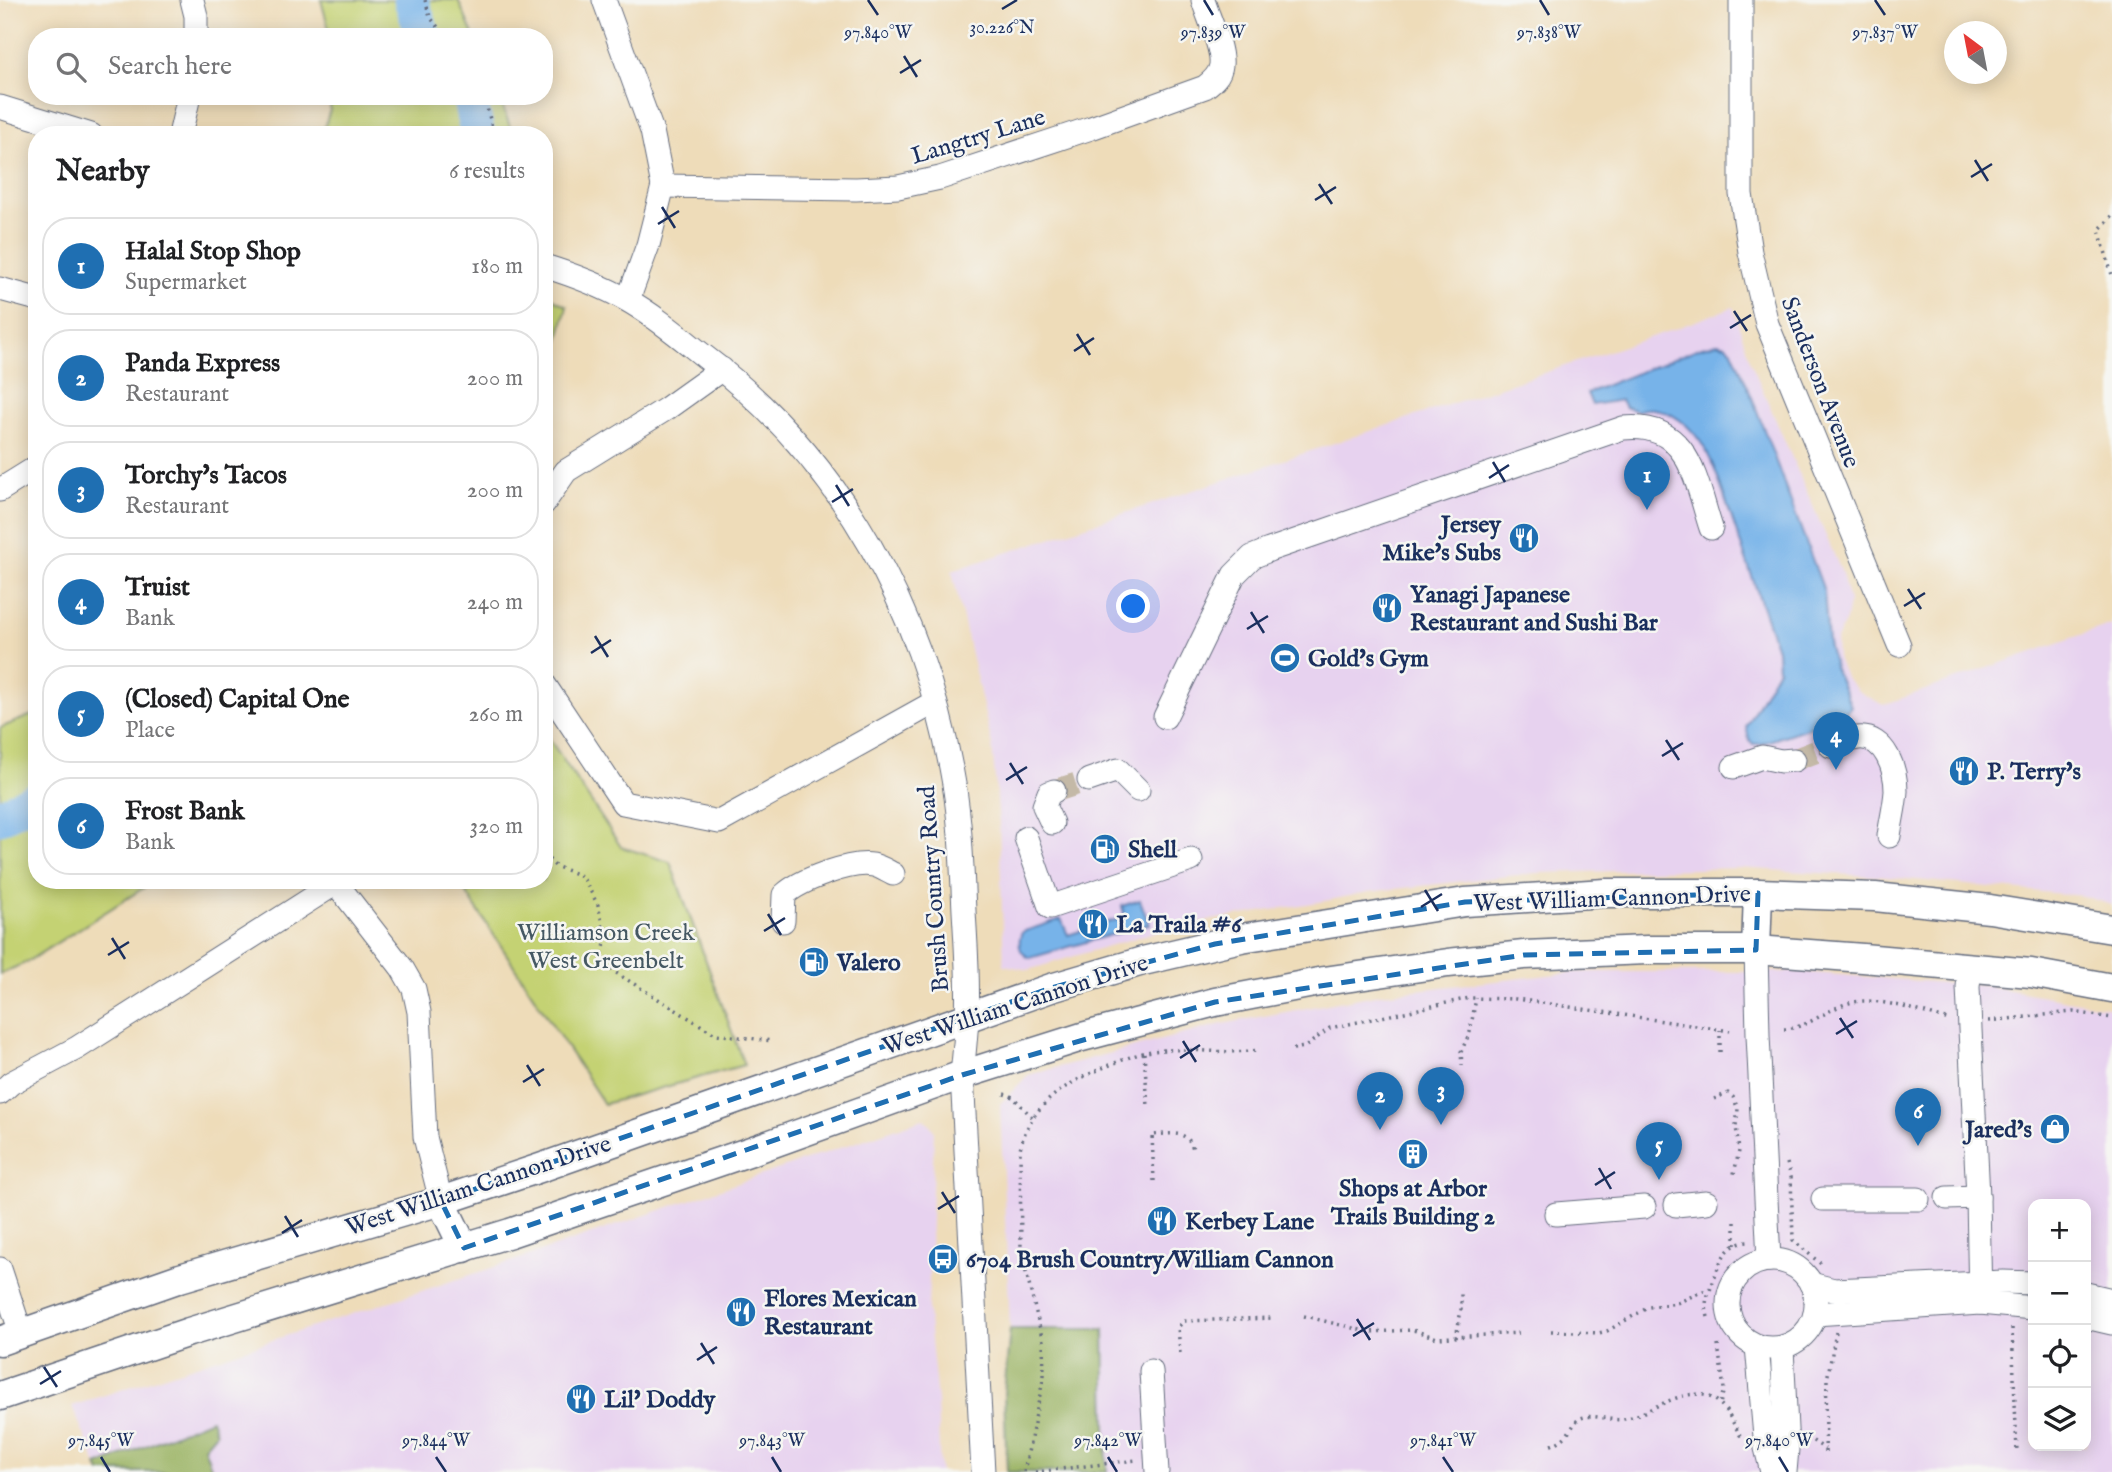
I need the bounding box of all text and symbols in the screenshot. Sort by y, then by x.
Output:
text: 30.226°N [969,17,1035,40]
north arrow [1944,21,2007,84]
text: 97.840°W [843,22,913,45]
text: 97.839°W [1180,22,1246,45]
text: 97.838°W [1516,22,1582,45]
text: 97.837°W [1851,22,1918,45]
search box [28,28,553,105]
icon: search [52,48,90,86]
text: Search here [108,50,232,83]
street label: Langtry Lane [908,102,1049,173]
text: Nearby [56,153,149,191]
text: 6 results [449,157,525,186]
text: Halal Stop Shop [125,235,301,268]
text: 1 [77,252,85,281]
text: 180 m [471,252,523,281]
text: Supermarket [125,268,247,297]
street label: Sanderson Avenue [1773,293,1866,472]
text: Panda Express [125,347,280,380]
text: 2 [76,364,86,393]
text: 200 m [467,364,523,393]
text: Restaurant [125,380,229,409]
pin: 1 [1624,452,1670,510]
text: Torchy's Tacos [125,459,287,492]
text: 3 [77,476,85,505]
text: 200 m [467,476,523,505]
text: Restaurant [125,492,229,521]
place label: Jersey Mike's Subs [1382,510,1502,569]
restaurant icon: Jersey Mike's Subs [1507,521,1541,555]
text: Truist [125,571,190,604]
place label: Yanagi Japanese Restaurant and Sushi Bar [1410,580,1658,639]
text: 4 [75,588,87,617]
text: 240 m [467,588,523,617]
your location [1116,589,1150,623]
restaurant icon: Yanagi Japanese Restaurant and Sushi Bar [1370,591,1404,625]
text: Bank [125,604,175,633]
sports icon: Gold's Gym [1268,641,1302,675]
place label: Gold's Gym [1308,644,1429,675]
text: (Closed) Capital One [125,683,349,716]
text: 5 [77,700,85,729]
text: 260 m [468,700,523,729]
pin: 4 [1813,712,1859,770]
text: Place [125,716,175,745]
restaurant icon: P. Terry's [1947,754,1981,788]
place label: P. Terry's [1987,757,2081,788]
street label: Brush Country Road [912,784,957,993]
text: Frost Bank [125,795,245,828]
text: 6 [76,812,86,841]
text: 320 m [470,812,523,841]
text: Bank [125,828,175,857]
fuel station icon: Shell [1088,832,1122,866]
place label: Shell [1128,835,1178,866]
street label: West William Cannon Drive [1473,879,1751,920]
restaurant icon: La Traila #6 [1076,907,1110,941]
place label: La Traila #6 [1116,910,1242,941]
park label: Williamson Creek West Greenbelt [517,918,695,977]
fuel station icon: Valero [797,945,831,979]
place label: Valero [836,948,901,979]
street label: West William Cannon Drive [879,948,1152,1063]
pin: 3 [1418,1067,1464,1125]
pin: 2 [1357,1072,1403,1130]
pin: 6 [1895,1088,1941,1146]
shop icon: Jared's [2038,1112,2072,1146]
place label: Jared's [1962,1115,2033,1146]
pin: 5 [1636,1122,1682,1180]
street label: West William Cannon Drive [342,1129,615,1244]
building icon: Shops at Arbor Trails Building 2 [1396,1137,1430,1171]
place label: Shops at Arbor Trails Building 2 [1330,1174,1495,1233]
map controls [2028,1199,2091,1451]
button: + [2028,1199,2091,1262]
restaurant icon: Kerbey Lane [1145,1204,1179,1238]
place label: Kerbey Lane [1185,1207,1314,1238]
bus stop icon: 6704 Brush Country/William Cannon [926,1242,960,1276]
place label: 6704 Brush Country/William Cannon [966,1245,1334,1276]
button: − [2028,1262,2091,1325]
place label: Flores Mexican Restaurant [764,1284,917,1343]
restaurant icon: Flores Mexican Restaurant [724,1295,758,1329]
button: locate [2028,1325,2091,1388]
restaurant icon: Lil' Doddy [564,1382,598,1416]
place label: Lil' Doddy [604,1385,717,1416]
button: layers [2028,1388,2091,1451]
text: 97.845°W [67,1430,135,1453]
text: 97.844°W [401,1430,471,1453]
text: 97.843°W [738,1430,806,1453]
text: 97.842°W [1073,1430,1142,1453]
text: 97.841°W [1409,1430,1477,1453]
text: 97.840°W [1744,1430,1814,1453]

